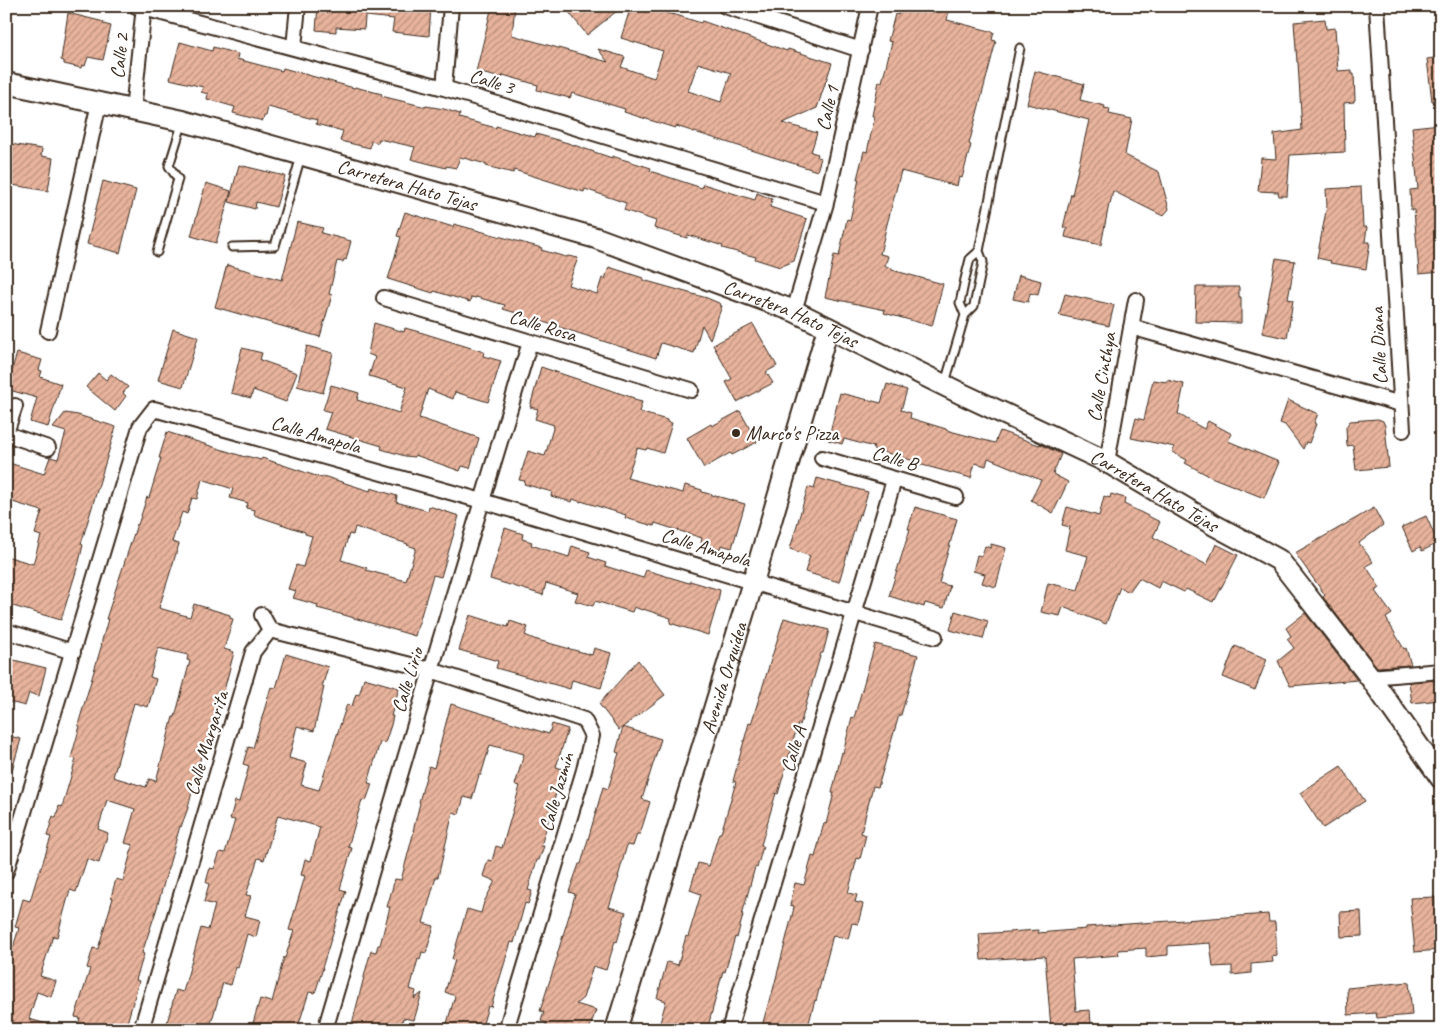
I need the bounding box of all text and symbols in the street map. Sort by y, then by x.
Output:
street label: Calle 2 [105,30,135,80]
street label: Calle 3 [467,63,519,101]
street label: Calle 1 [810,82,845,133]
street label: Carretera Hato Tejas [334,153,482,217]
street label: Carretera Hato Tejas [720,274,864,354]
street label: Calle Rosa [506,303,581,348]
street label: Calle Diana [1364,305,1393,385]
street label: Calle Cinthya [1081,329,1122,424]
street label: Calle Amapola [268,410,365,460]
place label: Marco's Pizza [746,421,840,446]
marker: Marco's Pizza [730,427,742,439]
street label: Calle B [869,440,922,477]
street label: Carretera Hato Tejas [1086,444,1224,539]
street label: Calle Amapola [658,522,755,573]
street label: Avenida Orquídea [695,618,753,737]
street label: Calle Lirio [386,643,430,716]
street label: Calle Margarita [179,686,235,798]
street label: Calle A [775,722,812,775]
street label: Calle Jazmín [533,749,580,834]

